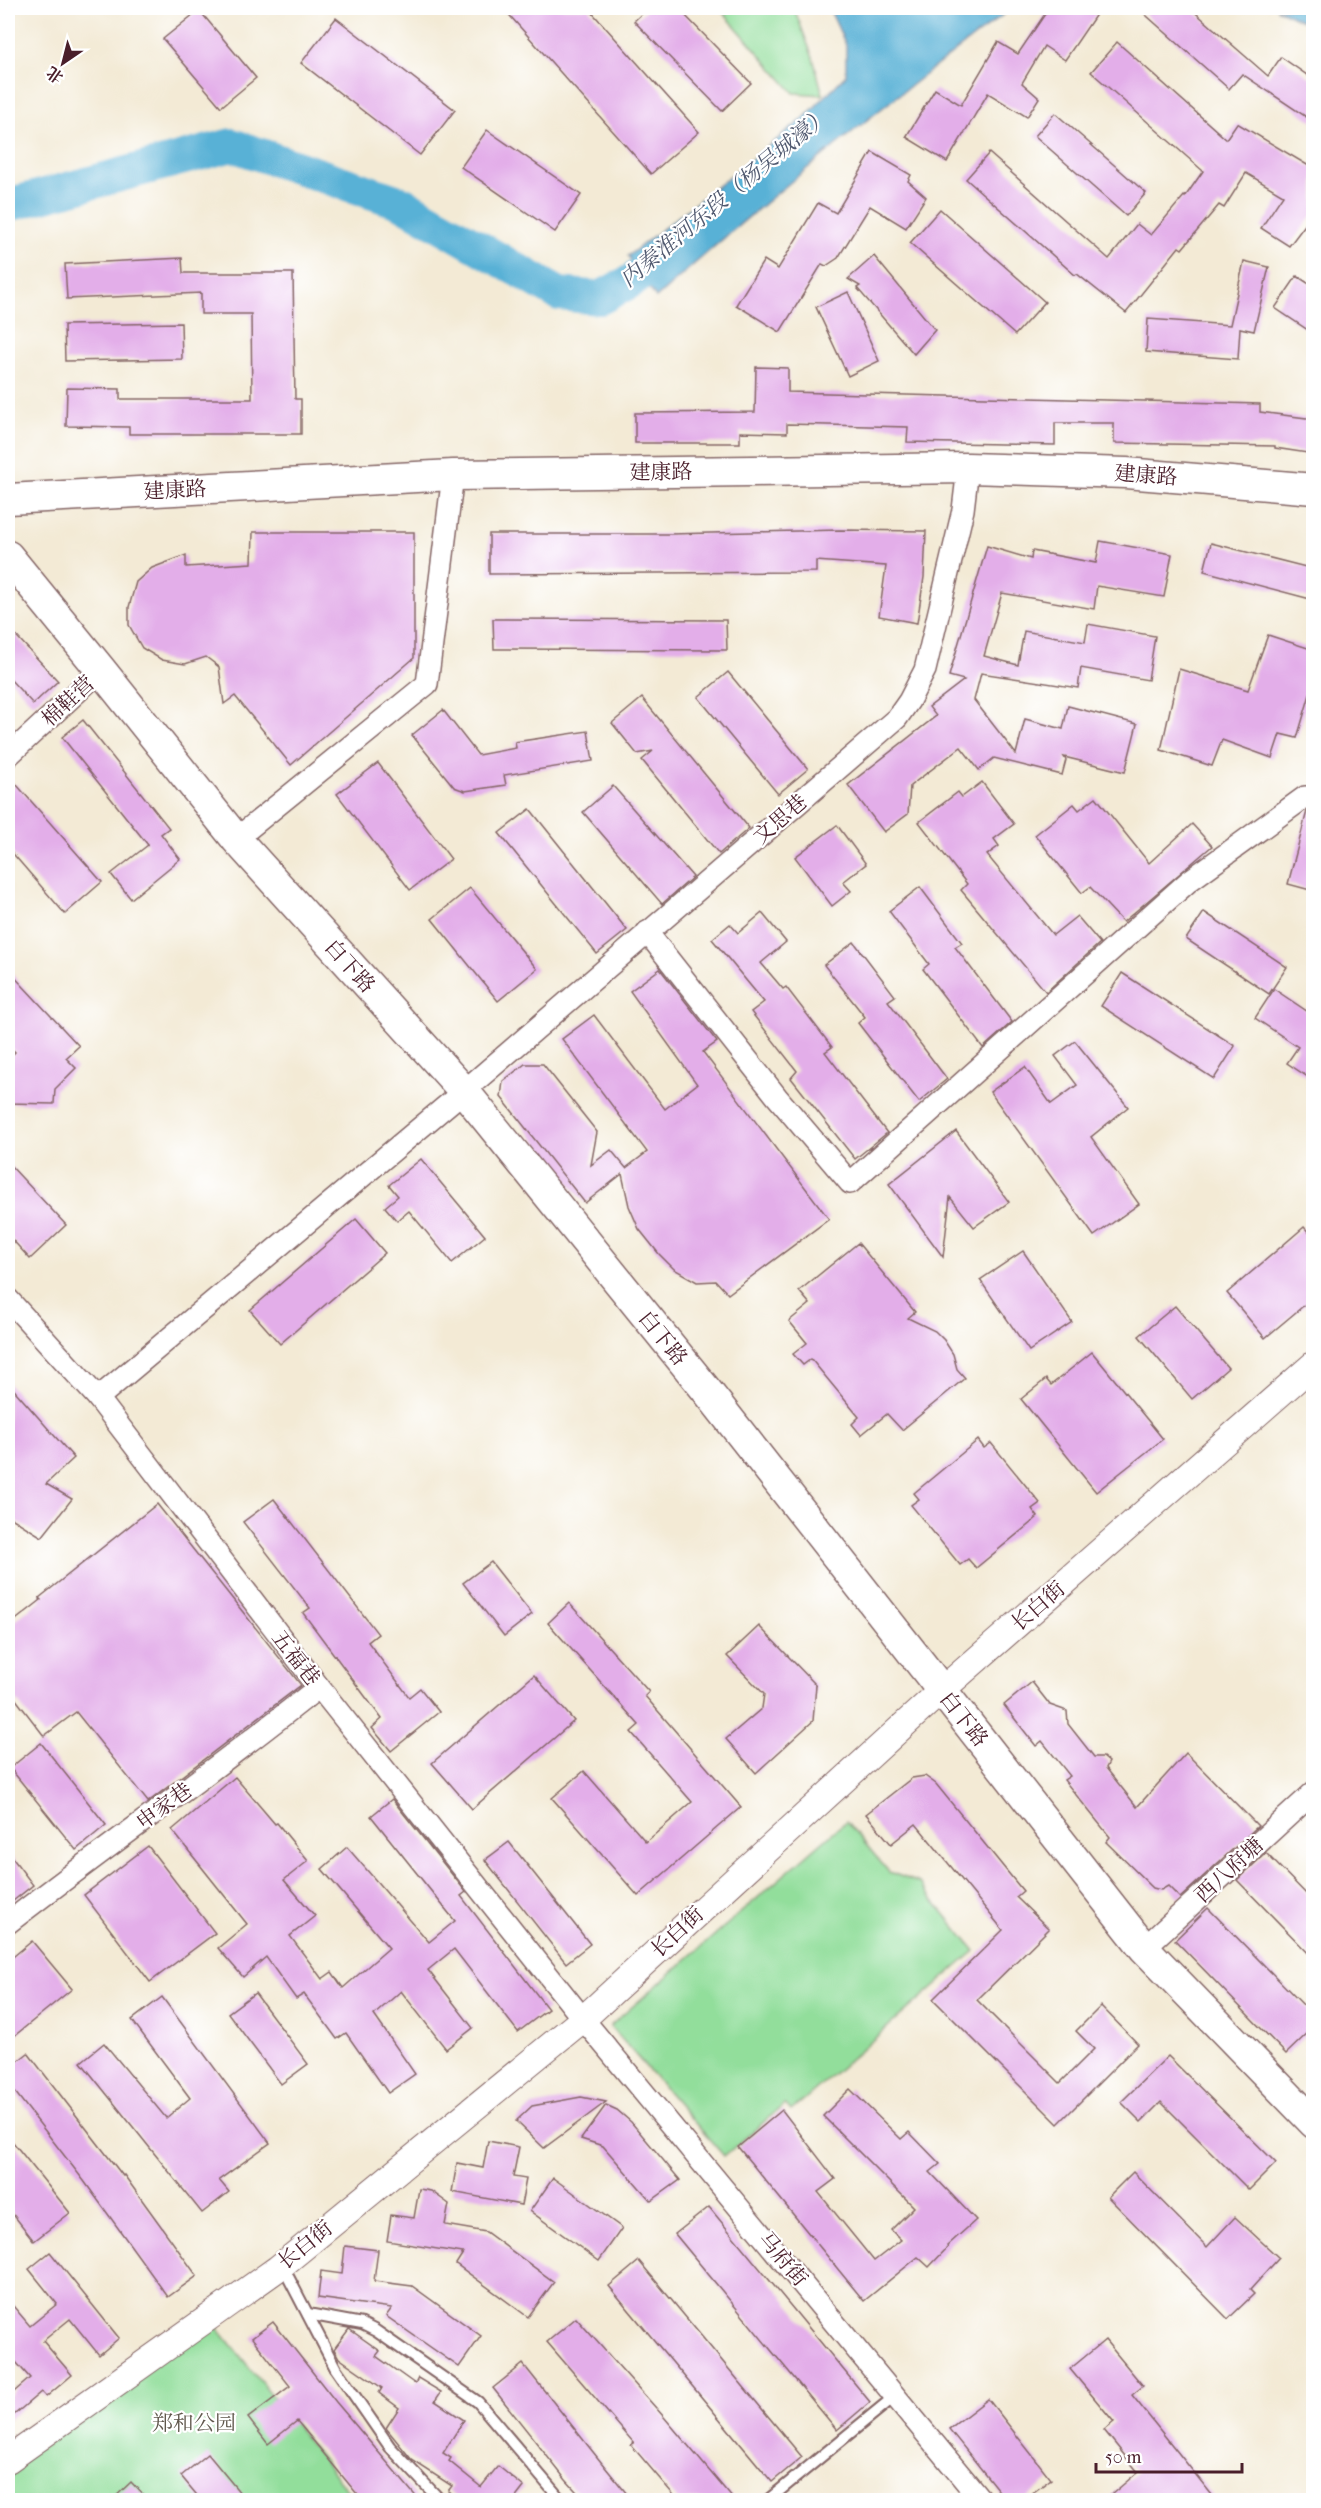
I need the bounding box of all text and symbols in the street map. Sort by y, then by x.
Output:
north arrow [33,33,93,93]
text: 北 [43,63,67,87]
water label: 内秦淮河东段（杨吴城濠） [615,103,834,293]
street label: 建康路 [629,459,693,485]
street label: 建康路 [1114,461,1178,489]
street label: 建康路 [143,476,207,504]
street label: 棉鞋营 [37,671,99,731]
street label: 文思巷 [748,789,812,849]
street label: 白下路 [320,935,380,997]
street label: 白下路 [634,1306,692,1370]
street label: 长白街 [1006,1576,1070,1636]
street label: 五福巷 [267,1626,325,1690]
street label: 白下路 [935,1687,993,1751]
street label: 申家巷 [131,1778,197,1834]
street label: 西八府塘 [1190,1833,1268,1907]
street label: 长白街 [646,1902,708,1962]
street label: 长白街 [273,2216,337,2274]
street label: 马府街 [754,2227,812,2291]
park label: 郑和公园 [152,2411,236,2435]
scale bar [1096,2436,1242,2474]
text: 50 m [1105,2447,1142,2468]

